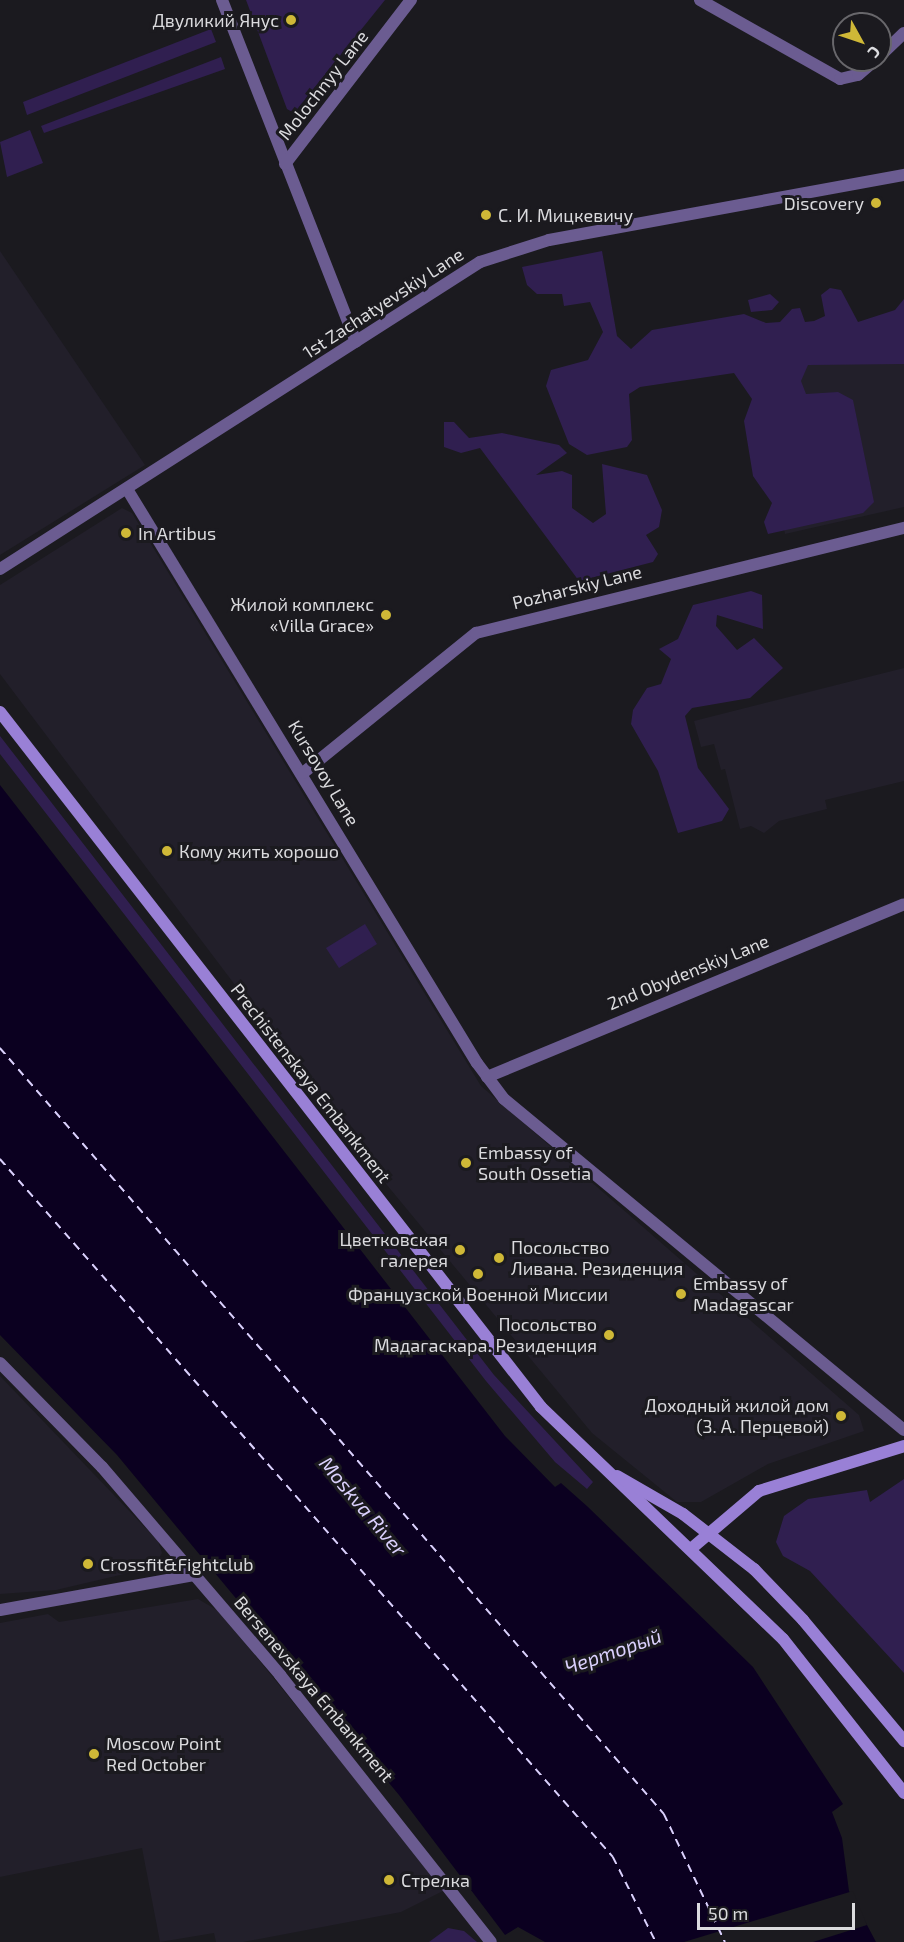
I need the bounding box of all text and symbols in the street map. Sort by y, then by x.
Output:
place label: Двуликий Янус [152,9,279,31]
north arrow [832,12,892,72]
marker: Двуликий Янус [284,13,298,27]
street label: Molochnyy Lane [273,26,373,144]
text: С [864,43,885,62]
place label: Discovery [784,192,864,214]
marker: Discovery [869,196,883,210]
place label: С. И. Мицкевичу [498,204,633,226]
marker: С. И. Мицкевичу [479,208,493,222]
street label: 1st Zachatyevskiy Lane [299,243,467,363]
place label: In Artibus [138,522,217,544]
marker: In Artibus [119,526,133,540]
street label: Pozharskiy Lane [510,560,644,614]
place label: Жилой комплекс «Villa Grace» [230,594,374,636]
marker: Жилой комплекс «Villa Grace» [379,608,393,622]
street label: Kursovoy Lane [284,716,364,830]
place label: Кому жить хорошо [179,840,339,862]
marker: Кому жить хорошо [160,844,174,858]
street label: 2nd Obydenskiy Lane [604,930,772,1014]
street label: Prechistenskaya Embankment [226,979,396,1187]
place label: Embassy of South Ossetia [478,1142,591,1184]
marker: Embassy of South Ossetia [459,1156,473,1170]
place label: Цветковская галерея [339,1229,448,1272]
place label: Посольство Ливана. Резиденция [511,1237,683,1280]
marker: Цветковская галерея [453,1243,467,1257]
marker: Посольство Ливана. Резиденция [492,1251,506,1265]
marker: Французской Военной Миссии [471,1267,485,1281]
place label: Embassy of Madagascar [693,1273,794,1316]
place label: Французской Военной Миссии [348,1283,608,1305]
marker: Embassy of Madagascar [674,1287,688,1301]
place label: Посольство Мадагаскара. Резиденция [374,1314,597,1356]
marker: Посольство Мадагаскара. Резиденция [602,1328,616,1342]
place label: Доходный жилой дом (З. А. Перцевой) [644,1395,829,1438]
marker: Доходный жилой дом (З. А. Перцевой) [834,1409,848,1423]
water label: Moskva River [314,1451,412,1561]
place label: Crossfit&Fightclub [100,1553,254,1575]
marker: Crossfit&Fightclub [81,1557,95,1571]
street label: Bersenevskaya Embankment [230,1592,398,1786]
water label: Черторый [561,1623,665,1679]
place label: Moscow Point Red October [106,1733,221,1776]
marker: Moscow Point Red October [87,1747,101,1761]
place label: Стрелка [401,1869,470,1891]
marker: Стрелка [382,1873,396,1887]
scale bar [700,1891,858,1929]
text: 50 m [708,1902,748,1924]

